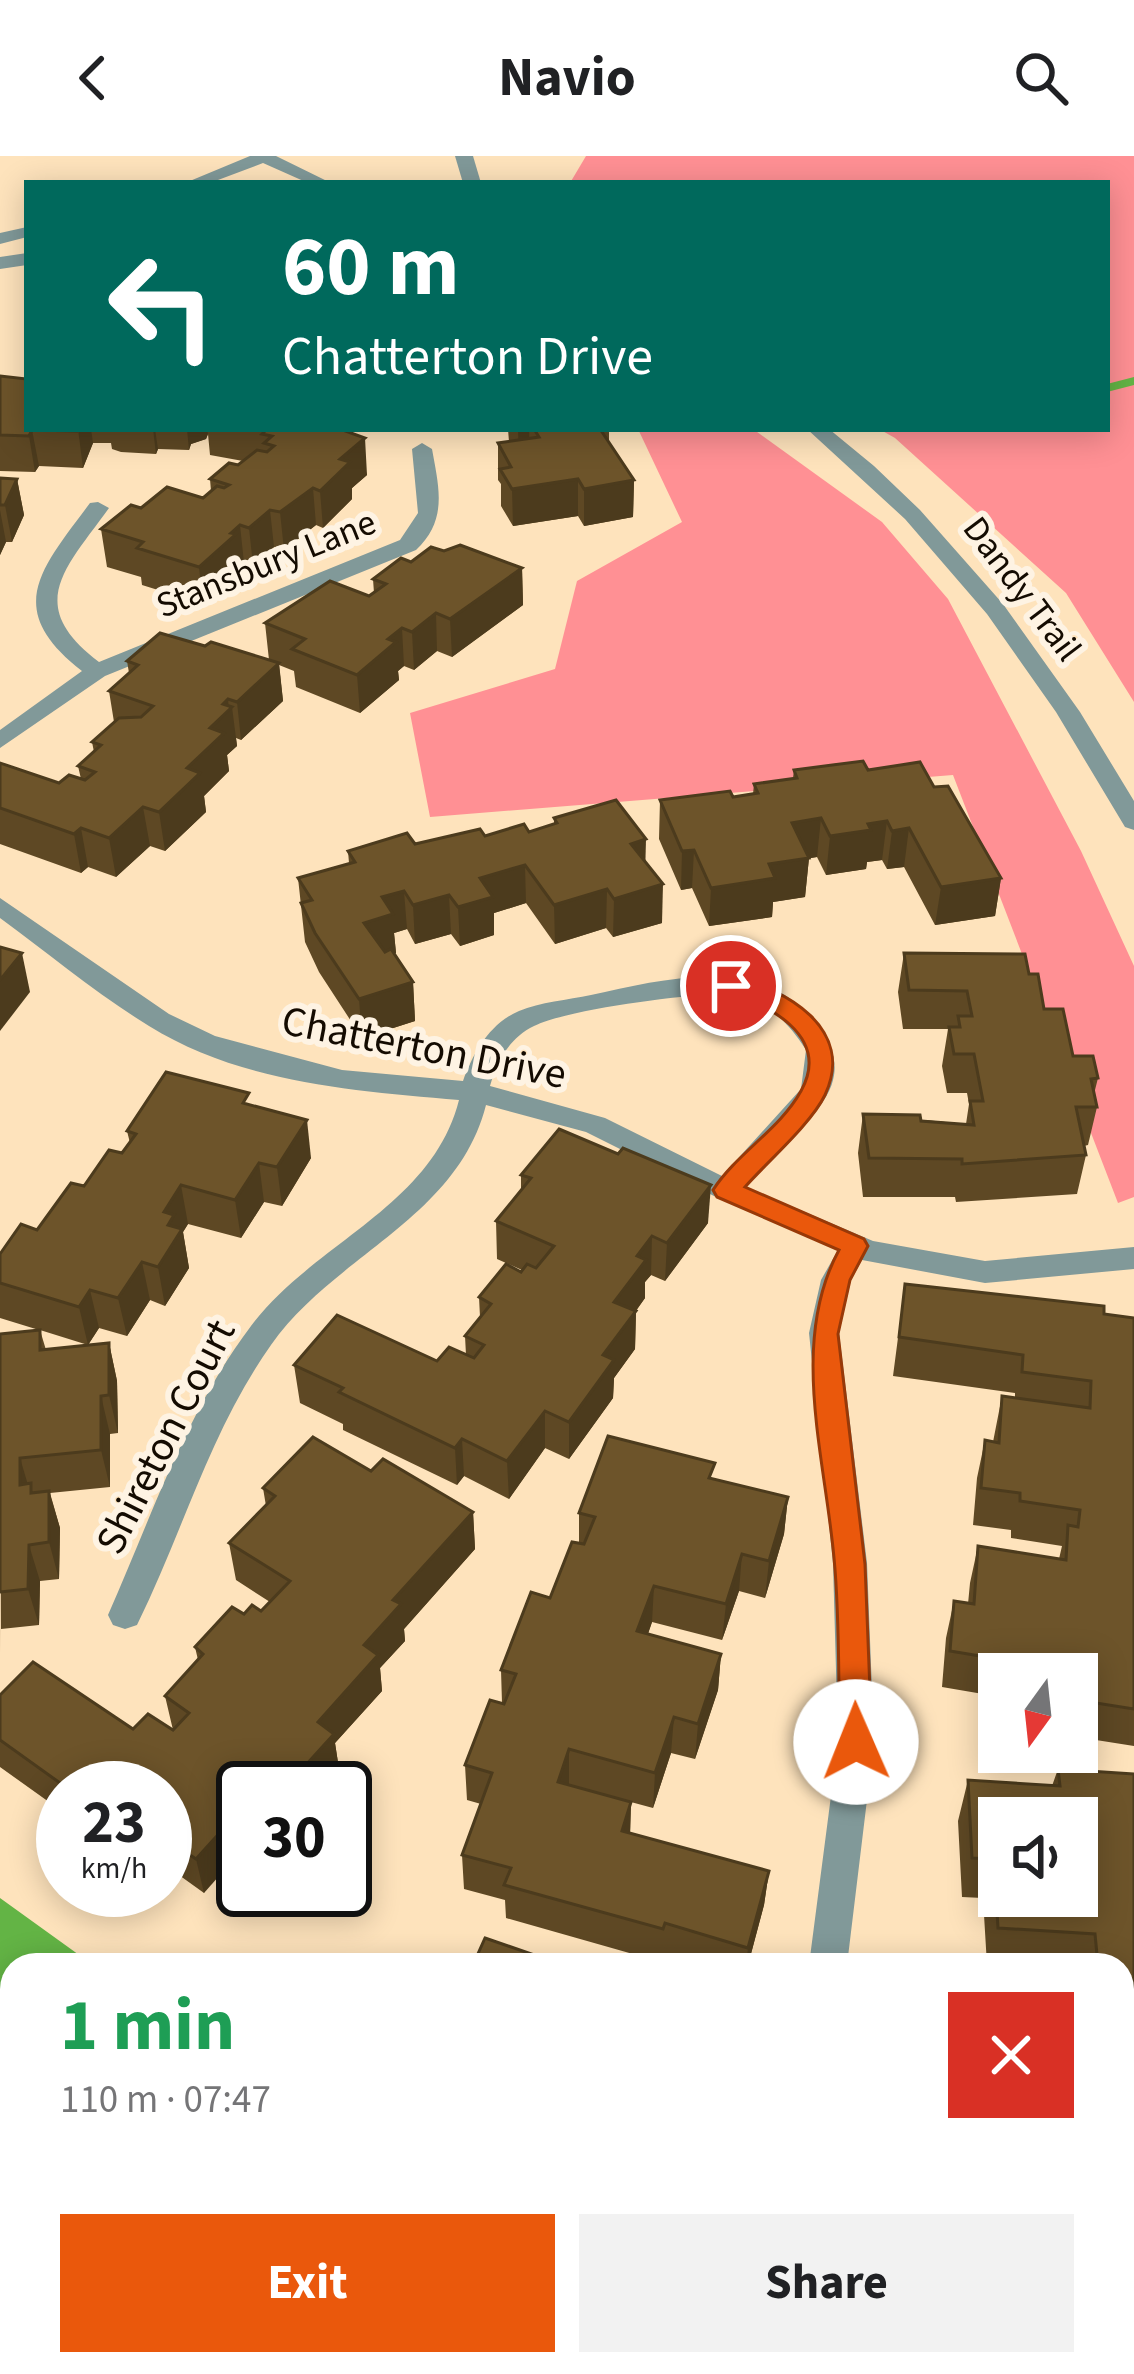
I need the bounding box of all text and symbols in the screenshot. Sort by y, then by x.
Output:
text: Navio [498,40,636,117]
icon: back [60,45,126,111]
icon: search [1008,45,1074,111]
text: 60 m [282,208,460,328]
icon: left [84,228,240,384]
text: Chatterton Drive [282,319,653,396]
street label: Stansbury Lane [149,497,383,631]
street label: Dandy Trail [951,506,1093,672]
pin [680,935,782,1037]
icon: arrive [698,953,764,1019]
street label: Chatterton Drive [277,991,571,1105]
street label: Shireton Court [81,1309,251,1565]
north arrow [978,1653,1098,1773]
map controls [978,1653,1098,1917]
position arrow [793,1679,919,1805]
speed limit sign: 30 [216,1761,372,1917]
text: 23 [82,1781,146,1866]
button: sound [978,1797,1098,1917]
text: km/h [81,1847,147,1890]
text: 1 min [60,1975,235,2078]
button: close [948,1992,1074,2118]
text: 110 m · 07:47 [60,2072,271,2128]
button: Exit [60,2214,555,2352]
button: Share [579,2214,1074,2352]

